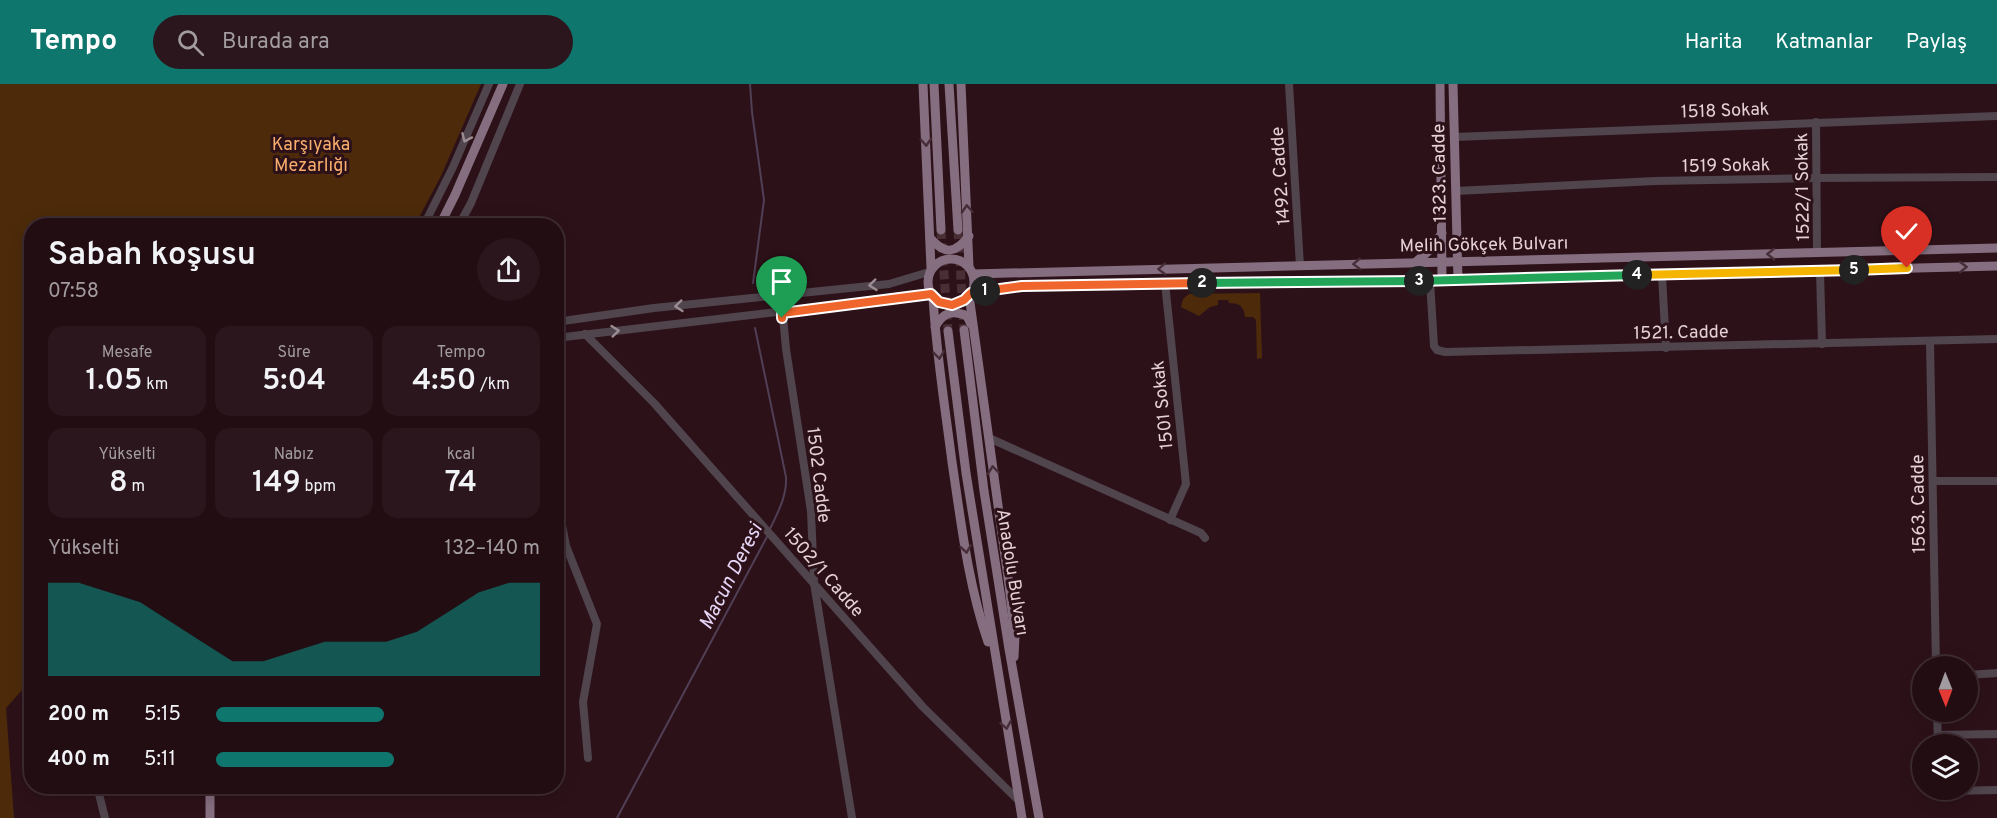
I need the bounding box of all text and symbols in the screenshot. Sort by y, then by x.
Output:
search box [153,15,573,69]
text: Tempo [30,24,117,60]
icon: search [174,26,207,59]
text: Burada ara [222,29,330,56]
text: Harita [1685,29,1742,56]
text: Katmanlar [1775,29,1873,56]
text: Paylaş [1906,29,1967,56]
street label: 1518 Sokak [1680,98,1770,125]
street label: 1323. Cadde [1428,124,1453,222]
street label: 1492. Cadde [1267,126,1296,226]
one-way arrow [461,131,473,142]
street label: 1522/1 Sokak [1791,133,1816,241]
park label: Karşıyaka Mezarlığı [272,134,350,178]
one-way arrow [919,138,932,147]
street label: 1519 Sokak [1682,154,1770,179]
one-way arrow [961,204,974,213]
pin [1881,206,1932,268]
icon: check [1890,215,1923,248]
street label: Melih Gökçek Bulvarı [1400,233,1569,258]
text: Sabah koşusu [48,235,256,277]
button: share [477,238,540,301]
one-way arrow [1766,247,1775,260]
pin: 5 [1839,255,1869,285]
pin [756,256,807,318]
one-way arrow [1353,257,1362,270]
pin: 4 [1622,260,1652,290]
text: 5 [1849,260,1859,280]
one-way arrow [1958,261,1967,273]
one-way arrow [1158,263,1167,275]
icon: arrive [765,265,798,298]
text: 4 [1632,265,1642,285]
pin: 3 [1404,266,1434,296]
pin: 2 [1187,268,1217,298]
text: 3 [1414,271,1424,291]
text: 2 [1197,273,1207,293]
pin: 1 [970,276,1000,306]
one-way arrow [868,278,877,291]
text: 07:58 [48,279,99,305]
text: 1 [982,281,988,301]
one-way arrow [674,299,684,311]
street label: 1521. Cadde [1633,321,1729,346]
one-way arrow [610,325,619,338]
text: Mesafe [102,343,152,363]
text: Süre [277,343,311,363]
text: Tempo [437,343,485,363]
one-way arrow [932,351,944,360]
street label: 1501 Sokak [1147,359,1180,450]
text: 1.05 [86,363,142,400]
text: 5:04 [262,363,326,400]
text: 4:50 [412,363,476,400]
text: km [142,375,168,395]
text: /km [476,375,510,395]
street label: 1502 Cadde [800,426,835,524]
text: Yükselti [99,445,155,465]
text: Nabız [274,445,314,465]
text: kcal [447,445,475,465]
street label: 1563. Cadde [1907,454,1932,554]
text: 8 [109,465,128,502]
text: 149 [252,465,301,502]
text: 74 [445,465,477,502]
one-way arrow [987,466,1000,475]
text: m [128,477,145,497]
text: bpm [301,477,336,497]
street label: Anadolu Bulvarı [990,507,1033,637]
water label: Macun Deresi [694,519,770,634]
street label: 1502/1 Cadde [778,523,868,623]
text: Yükselti [48,536,119,562]
text: 132–140 m [445,536,540,562]
one-way arrow [959,543,972,553]
north arrow [1912,656,1978,722]
map controls [1912,656,1978,800]
text: 200 m [48,702,109,728]
text: 5:15 [144,702,181,728]
one-way arrow [999,719,1012,729]
button: layers [1912,734,1978,800]
text: 400 m [48,747,110,773]
text: 5:11 [144,747,176,773]

